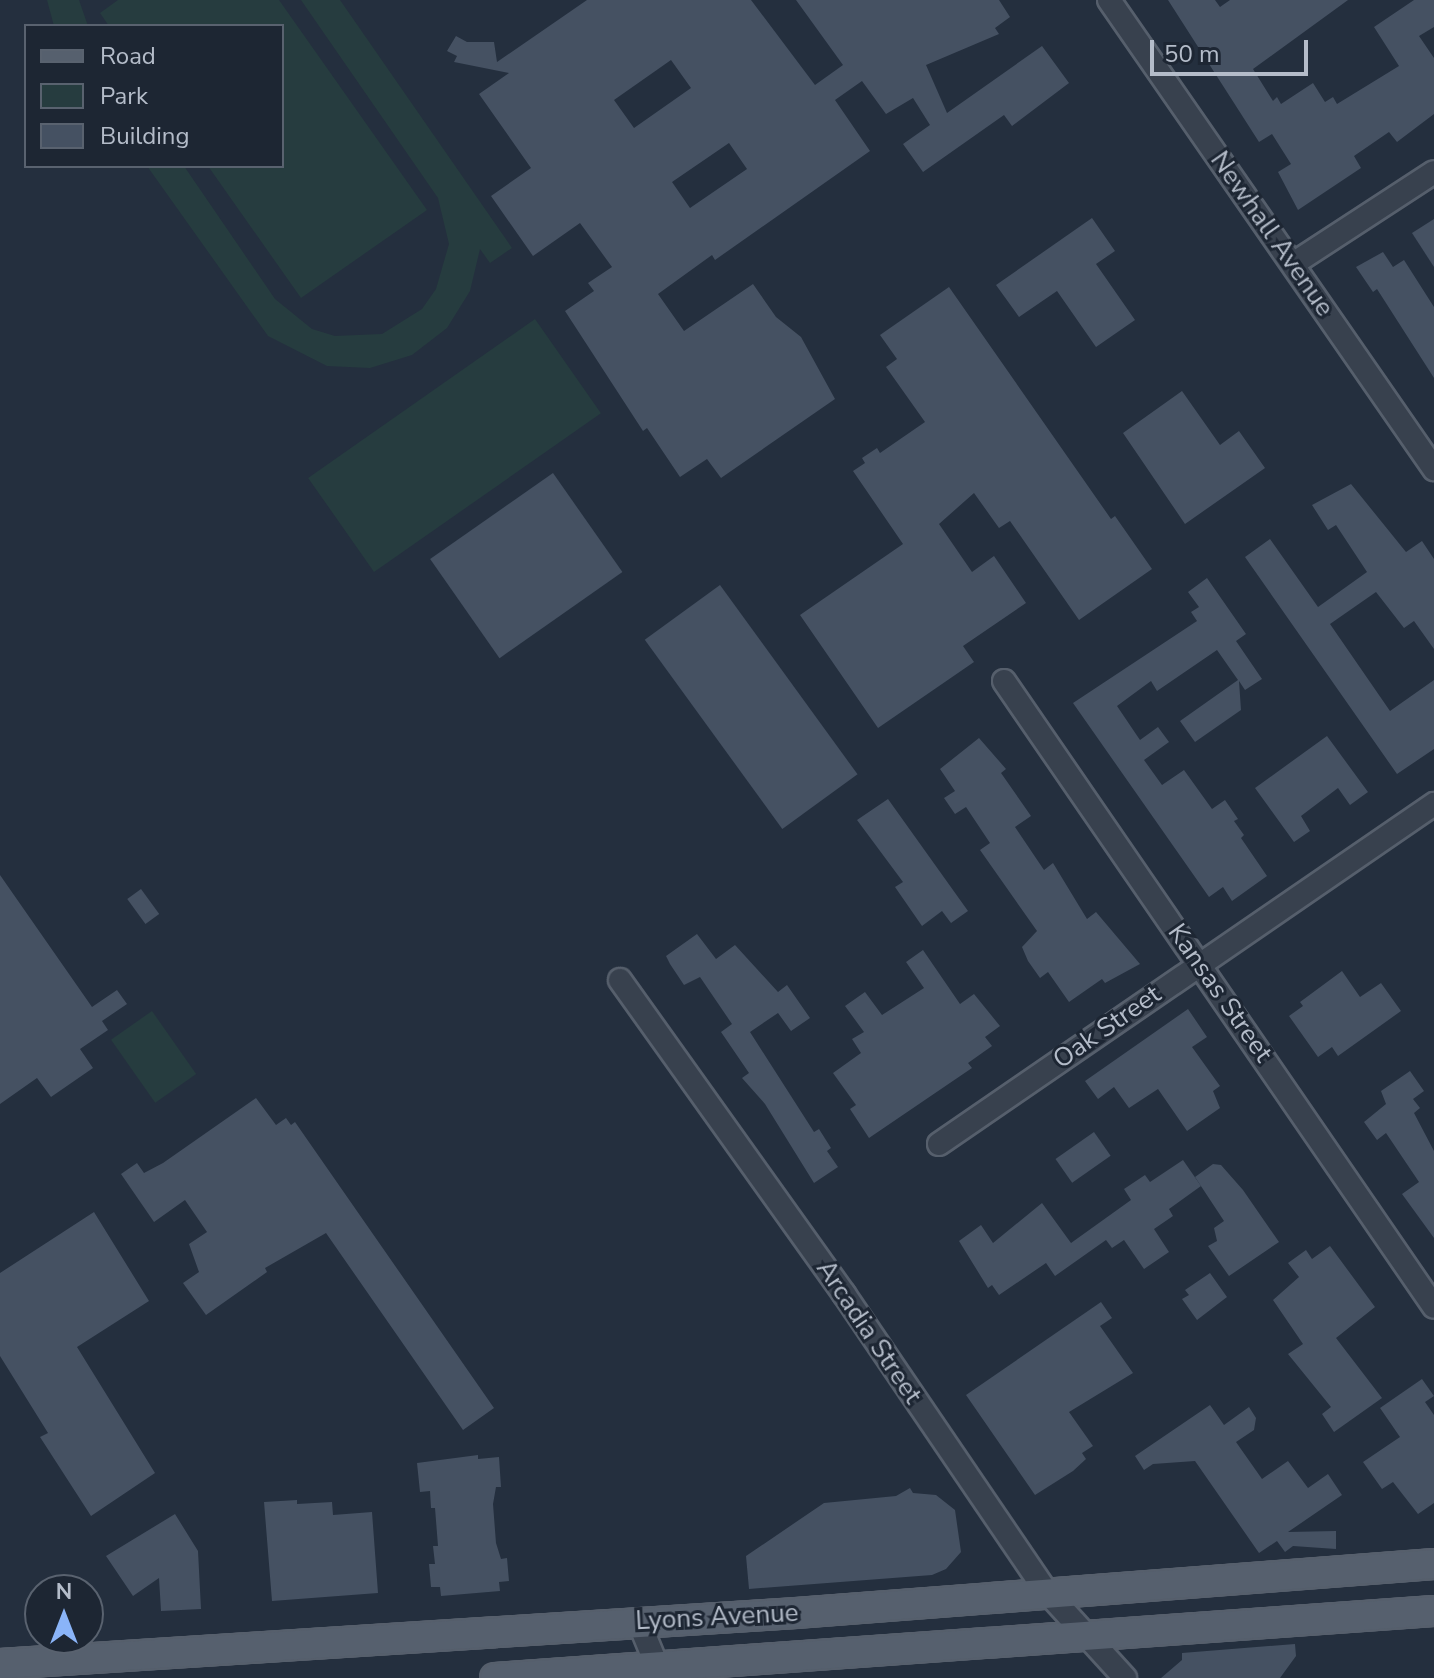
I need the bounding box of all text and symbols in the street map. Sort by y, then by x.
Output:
legend [24,24,284,168]
scale bar [1154,24,1312,74]
text: 50 m [1164,38,1220,70]
text: Road [100,40,156,72]
text: Park [100,80,148,112]
text: Building [100,120,190,152]
street label: Newhall Avenue [1204,146,1340,322]
street label: Kansas Street [1161,918,1279,1068]
street label: Oak Street [1047,979,1167,1075]
street label: Arcadia Street [810,1254,928,1410]
north arrow [24,1574,104,1654]
text: N [56,1577,72,1607]
street label: Lyons Avenue [635,1597,799,1637]

